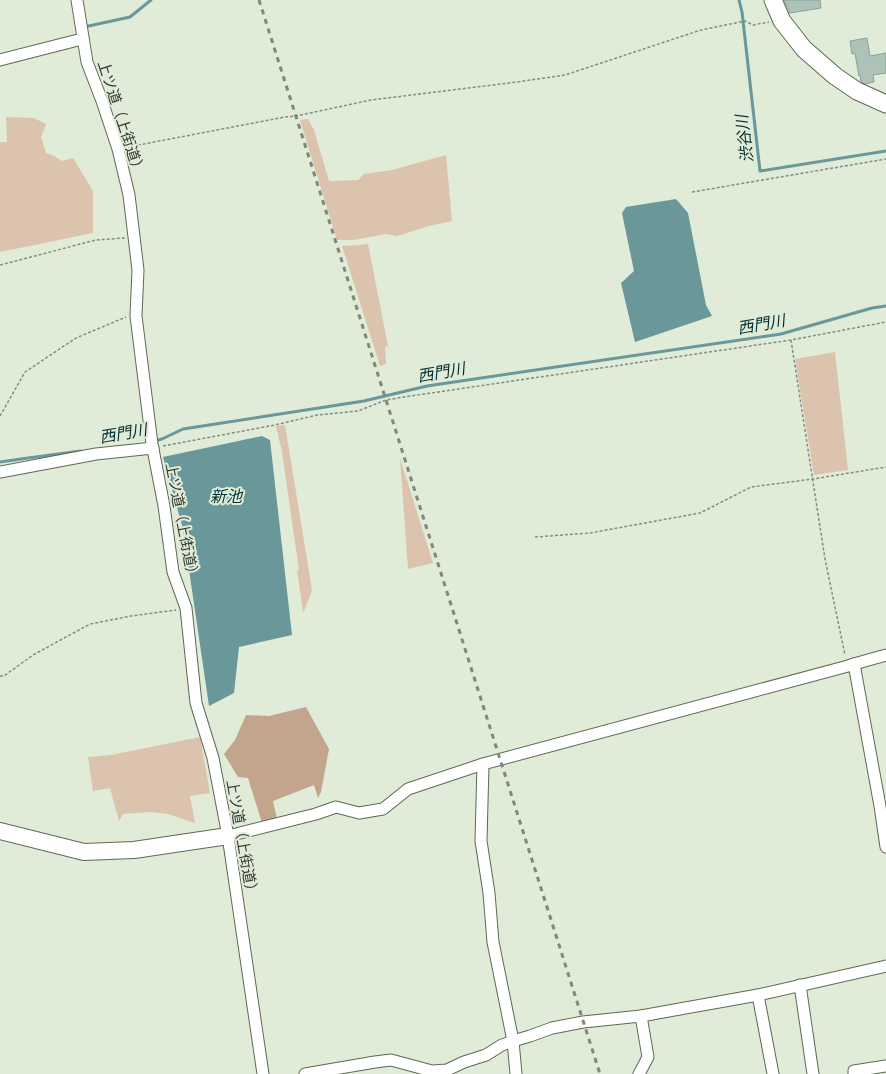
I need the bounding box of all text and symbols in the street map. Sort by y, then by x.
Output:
street label: 上ツ道（上街道） [94,58,148,178]
water label: 渋谷川 [732,112,758,164]
water label: 西門川 [736,311,789,339]
water label: 西門川 [416,359,469,387]
water label: 西門川 [98,420,151,448]
street label: 上ツ道（上街道） [162,461,202,583]
water label: 新池 [210,487,244,507]
street label: 上ツ道（上街道） [223,778,261,900]

